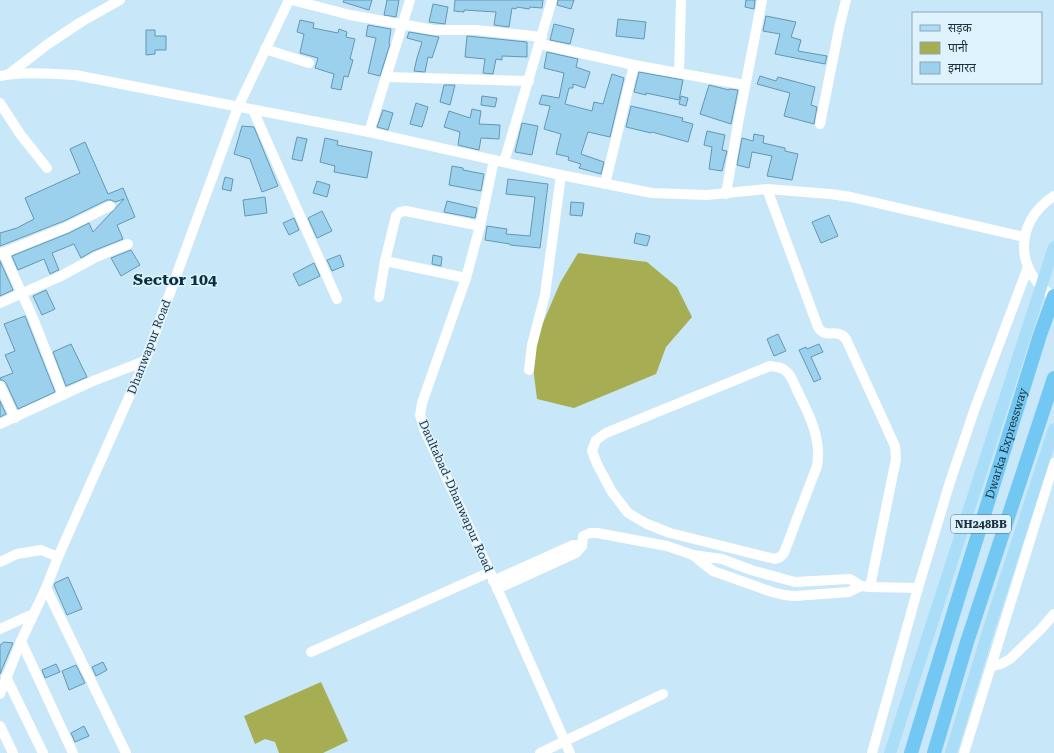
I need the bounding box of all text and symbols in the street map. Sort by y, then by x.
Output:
legend [912,12,1042,84]
text: सड़क [948,21,973,35]
text: पानी [948,40,969,55]
text: इमारत [948,61,977,75]
district label: Sector 104 [133,270,217,289]
street label: Dhanwapur Road [125,297,174,396]
street label: Dwarka Expressway [982,385,1030,501]
street label: Daultabad-Dhanwapur Road [416,418,496,575]
road number: NH248BB [951,515,1011,533]

